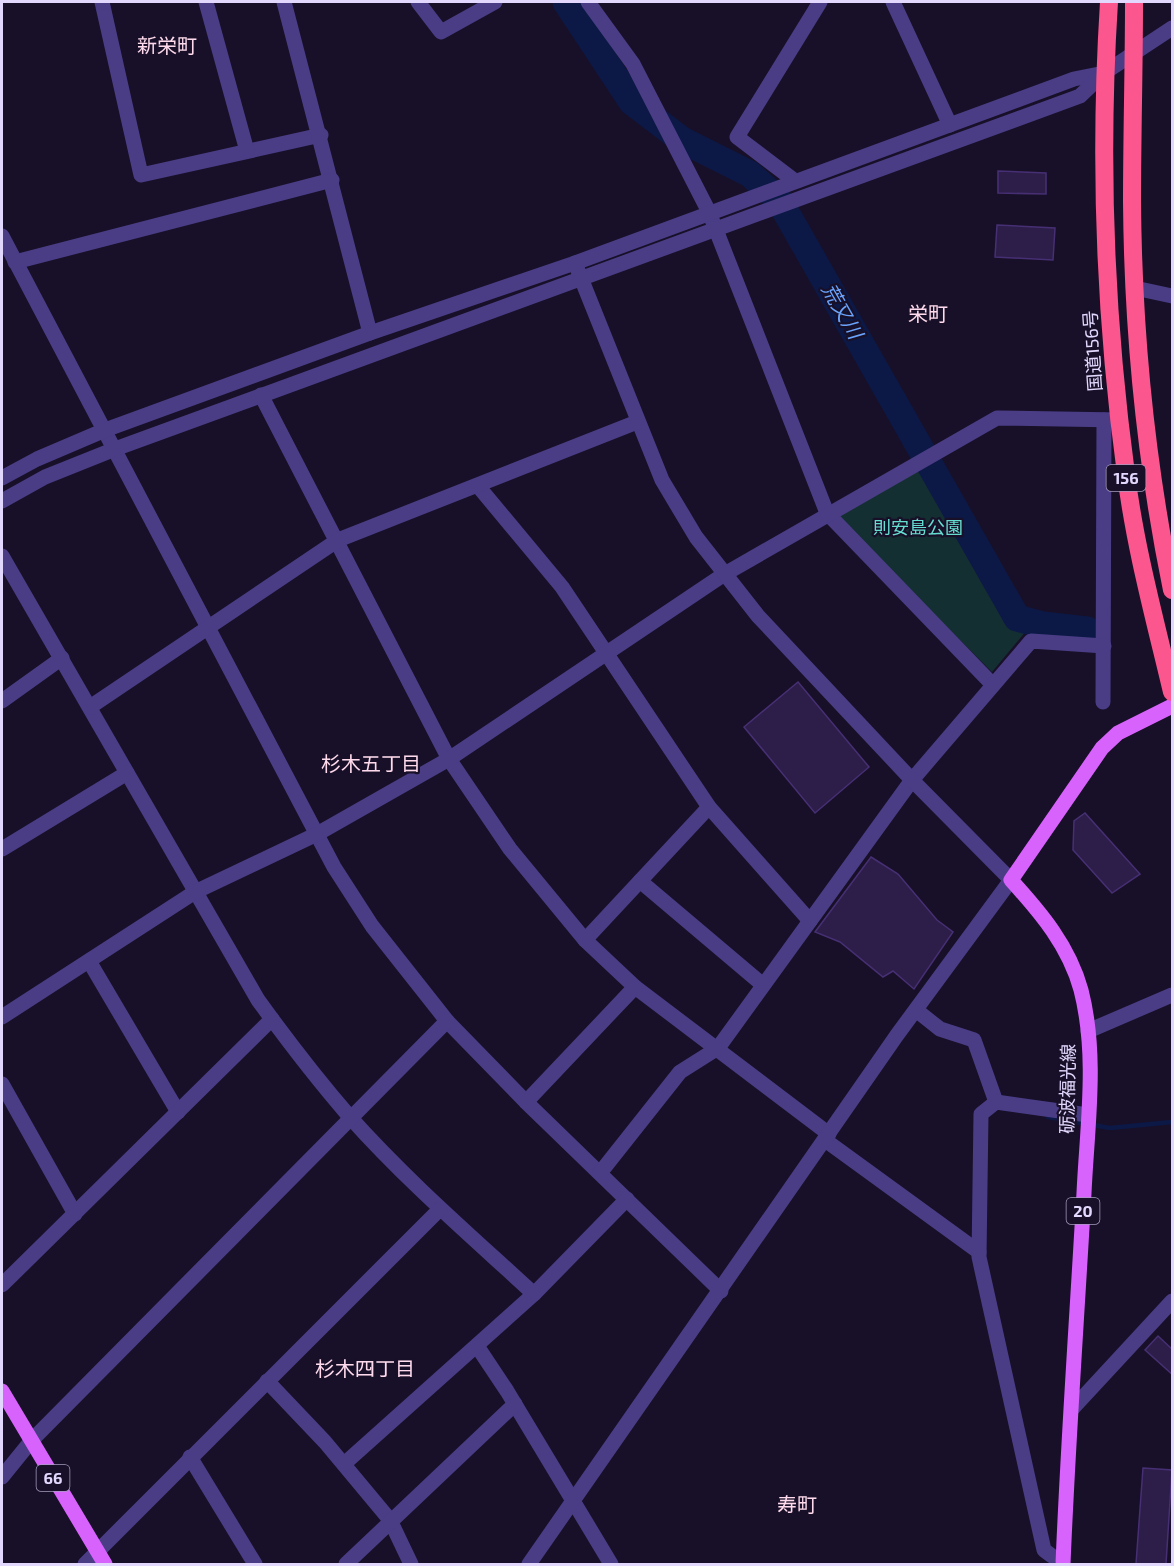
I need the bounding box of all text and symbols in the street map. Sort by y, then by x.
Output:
district label: 新栄町 [137,33,197,57]
water label: 荒又川 [817,279,869,344]
district label: 栄町 [908,301,948,325]
street label: 国道156号 [1078,310,1106,392]
road number: 156 [1106,465,1146,491]
park label: 則安島公園 [873,516,963,538]
district label: 杉木五丁目 [321,751,421,775]
street label: 砺波福光線 [1055,1044,1079,1134]
road number: 20 [1066,1198,1100,1224]
district label: 杉木四丁目 [315,1356,415,1380]
road number: 66 [36,1465,70,1491]
district label: 寿町 [777,1492,817,1516]

